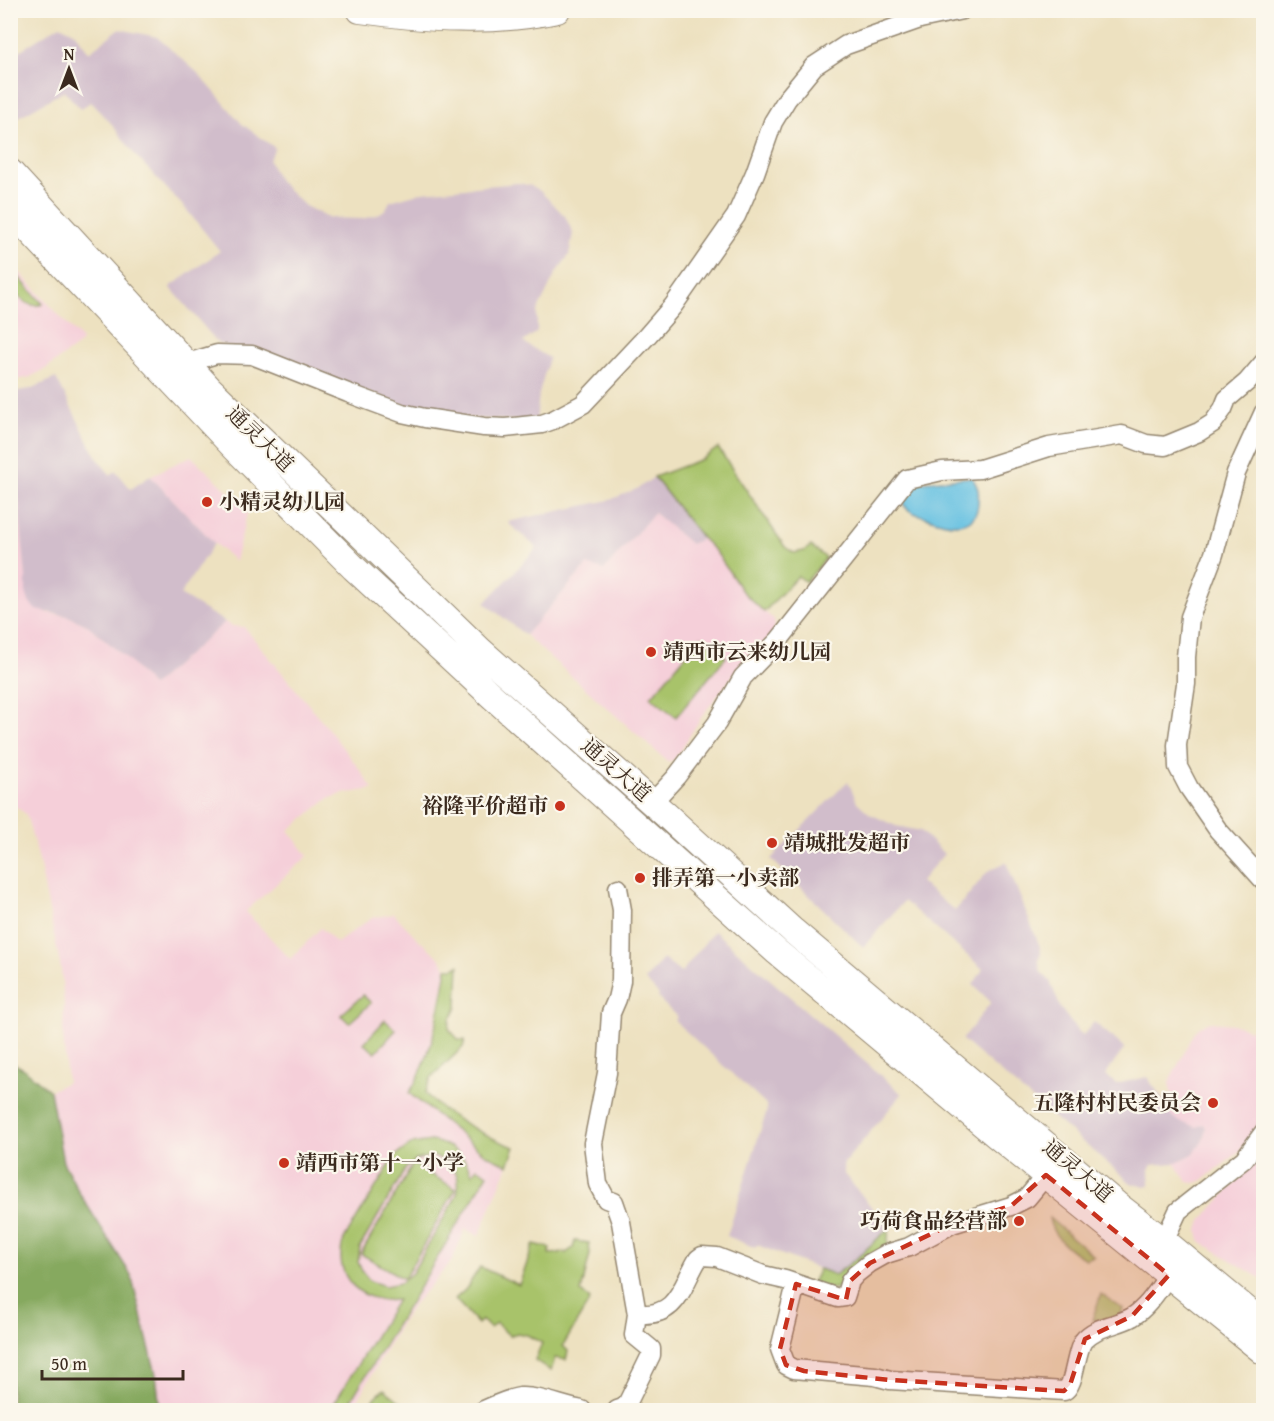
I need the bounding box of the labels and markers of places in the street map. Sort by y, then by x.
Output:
place label: 小精灵幼儿园 [219,486,345,517]
marker: 小精灵幼儿园 [200,495,214,509]
place label: 靖西市云来幼儿园 [663,636,831,667]
marker: 靖西市云来幼儿园 [644,645,658,659]
place label: 裕隆平价超市 [422,790,548,821]
marker: 裕隆平价超市 [553,799,567,813]
place label: 靖城批发超市 [784,827,910,858]
marker: 靖城批发超市 [765,836,779,850]
place label: 排弄第一小卖部 [652,862,799,893]
marker: 排弄第一小卖部 [633,871,647,885]
place label: 五隆村村民委员会 [1033,1087,1201,1118]
marker: 五隆村村民委员会 [1206,1096,1220,1110]
place label: 靖西市第十一小学 [296,1147,464,1178]
marker: 靖西市第十一小学 [277,1156,291,1170]
place label: 巧荷食品经营部 [860,1205,1007,1236]
marker: 巧荷食品经营部 [1012,1214,1026,1228]

